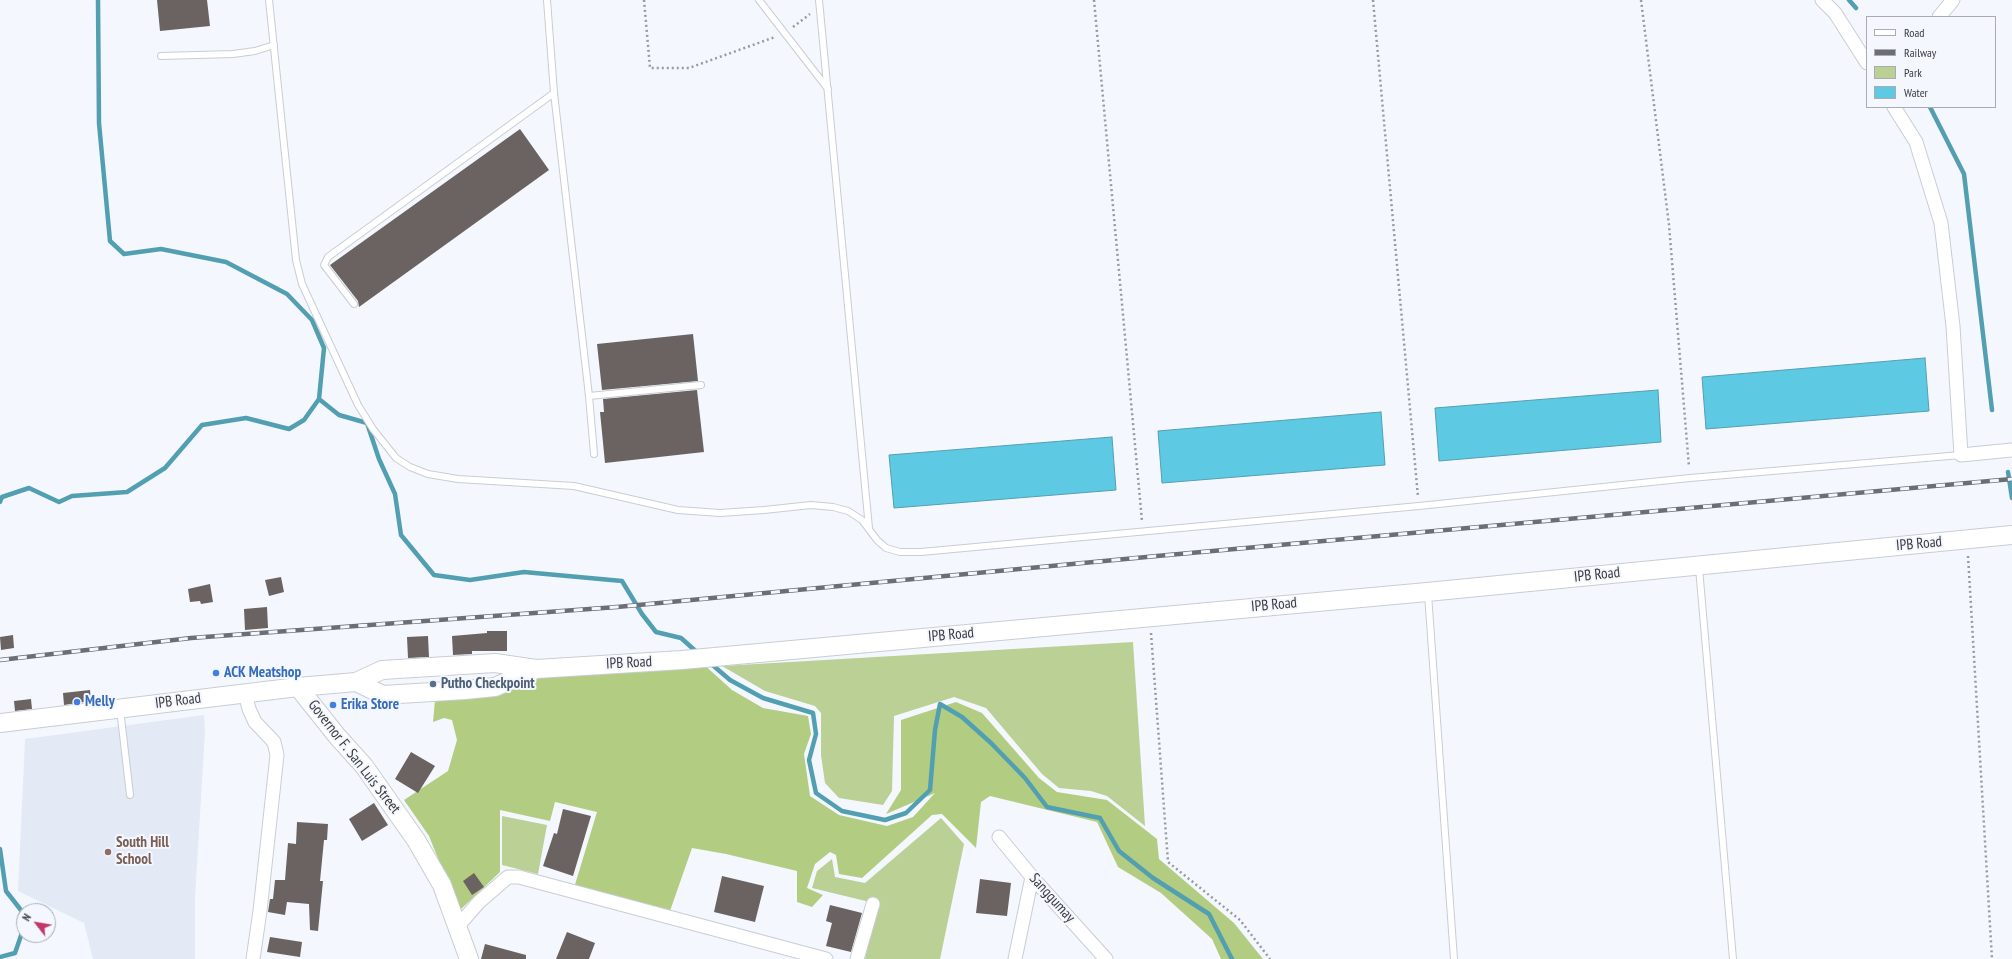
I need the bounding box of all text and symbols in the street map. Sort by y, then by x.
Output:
legend [1866,16,1996,108]
text: Road [1904,25,1924,40]
text: Railway [1904,45,1936,60]
text: Park [1904,65,1922,80]
text: Water [1904,85,1928,100]
street label: IPB Road [1895,533,1943,555]
street label: IPB Road [1573,564,1621,586]
street label: IPB Road [1250,594,1298,616]
street label: IPB Road [927,624,975,646]
street label: IPB Road [606,653,652,673]
place label: ACK Meatshop [224,664,301,682]
marker: ACK Meatshop [211,668,221,678]
place label: Putho Checkpoint [441,675,535,693]
marker: Putho Checkpoint [428,679,438,689]
street label: IPB Road [154,689,202,713]
place label: Melly [85,693,115,711]
street label: Governor F. San Luis Street [304,696,404,818]
place label: Erika Store [341,696,399,714]
marker: Melly [72,697,82,707]
marker: Erika Store [328,700,338,710]
place label: South Hill School [116,834,169,869]
marker: South Hill School [103,847,113,857]
street label: Sanggumay [1025,870,1079,926]
north arrow [16,903,56,943]
text: N [19,911,34,923]

